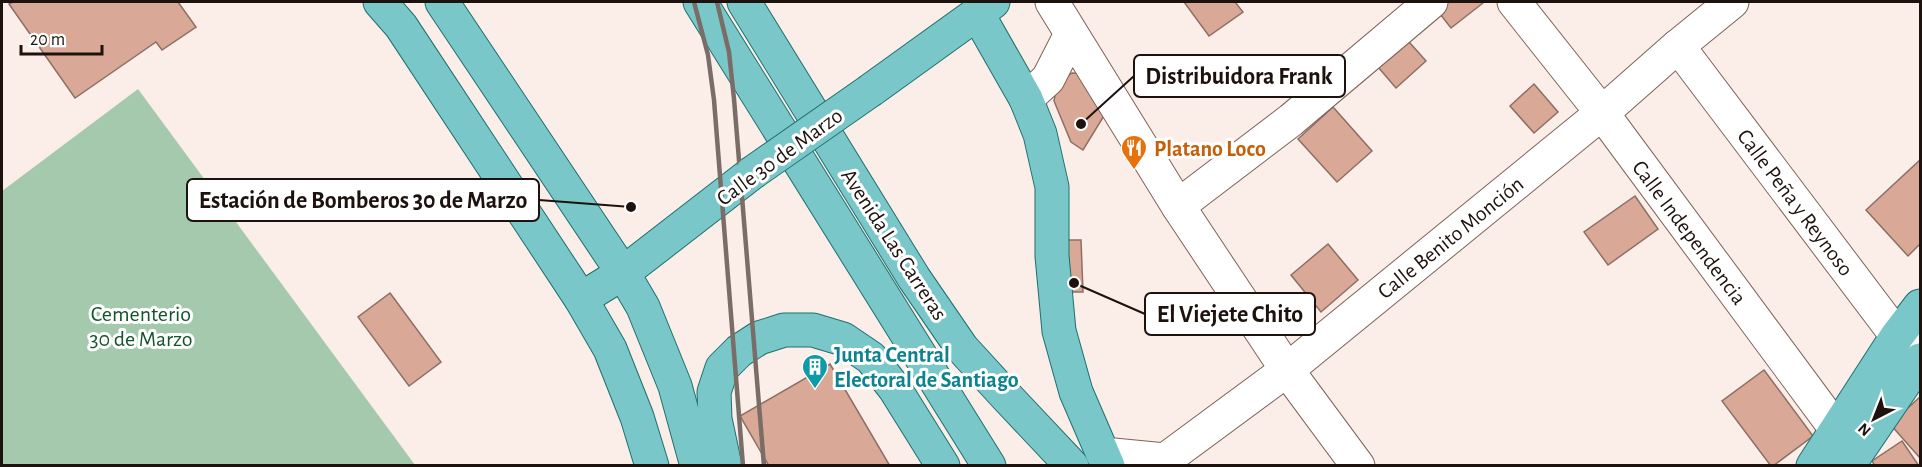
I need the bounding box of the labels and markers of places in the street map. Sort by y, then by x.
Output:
callout: Distribuidora Frank [1134,55,1345,97]
restaurant icon: Platano Loco [1119,133,1149,171]
place label: Platano Loco [1154,138,1266,160]
callout: Estación de Bomberos 30 de Marzo [187,179,539,221]
callout: El Viejete Chito [1145,293,1315,335]
place label: Junta Central Electoral de Santiago [834,344,1019,391]
building icon: Junta Central Electoral de Santiago [800,352,830,390]

